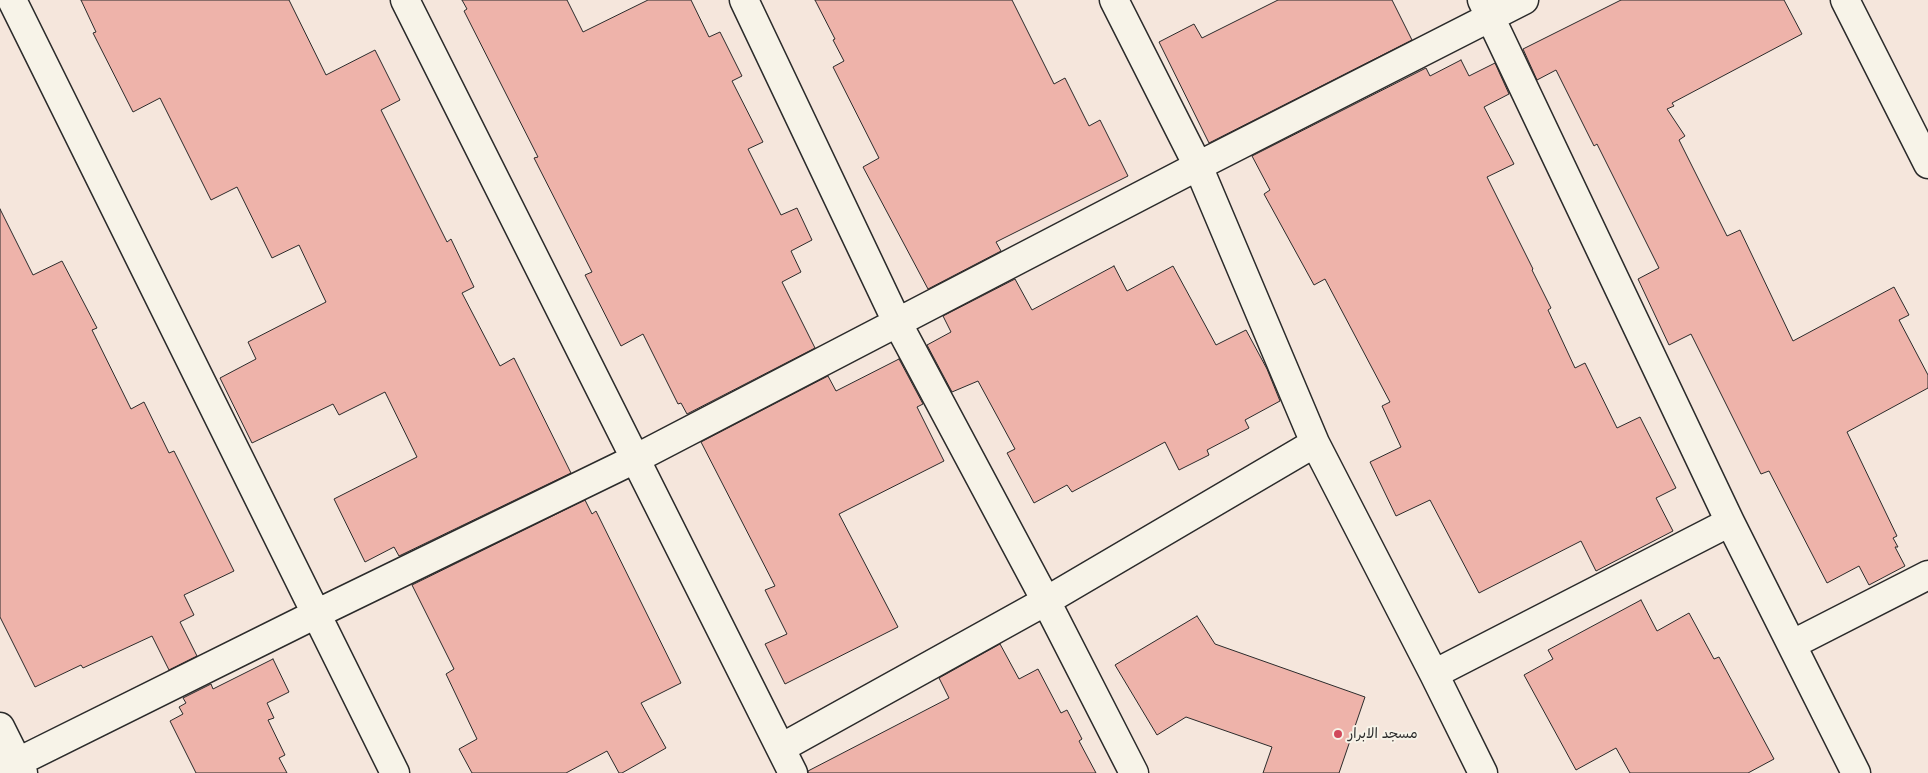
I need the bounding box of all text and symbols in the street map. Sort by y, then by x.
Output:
place label: مسجد الابرار [1348,726,1418,742]
marker: مسجد الابرار [1332,728,1344,740]

